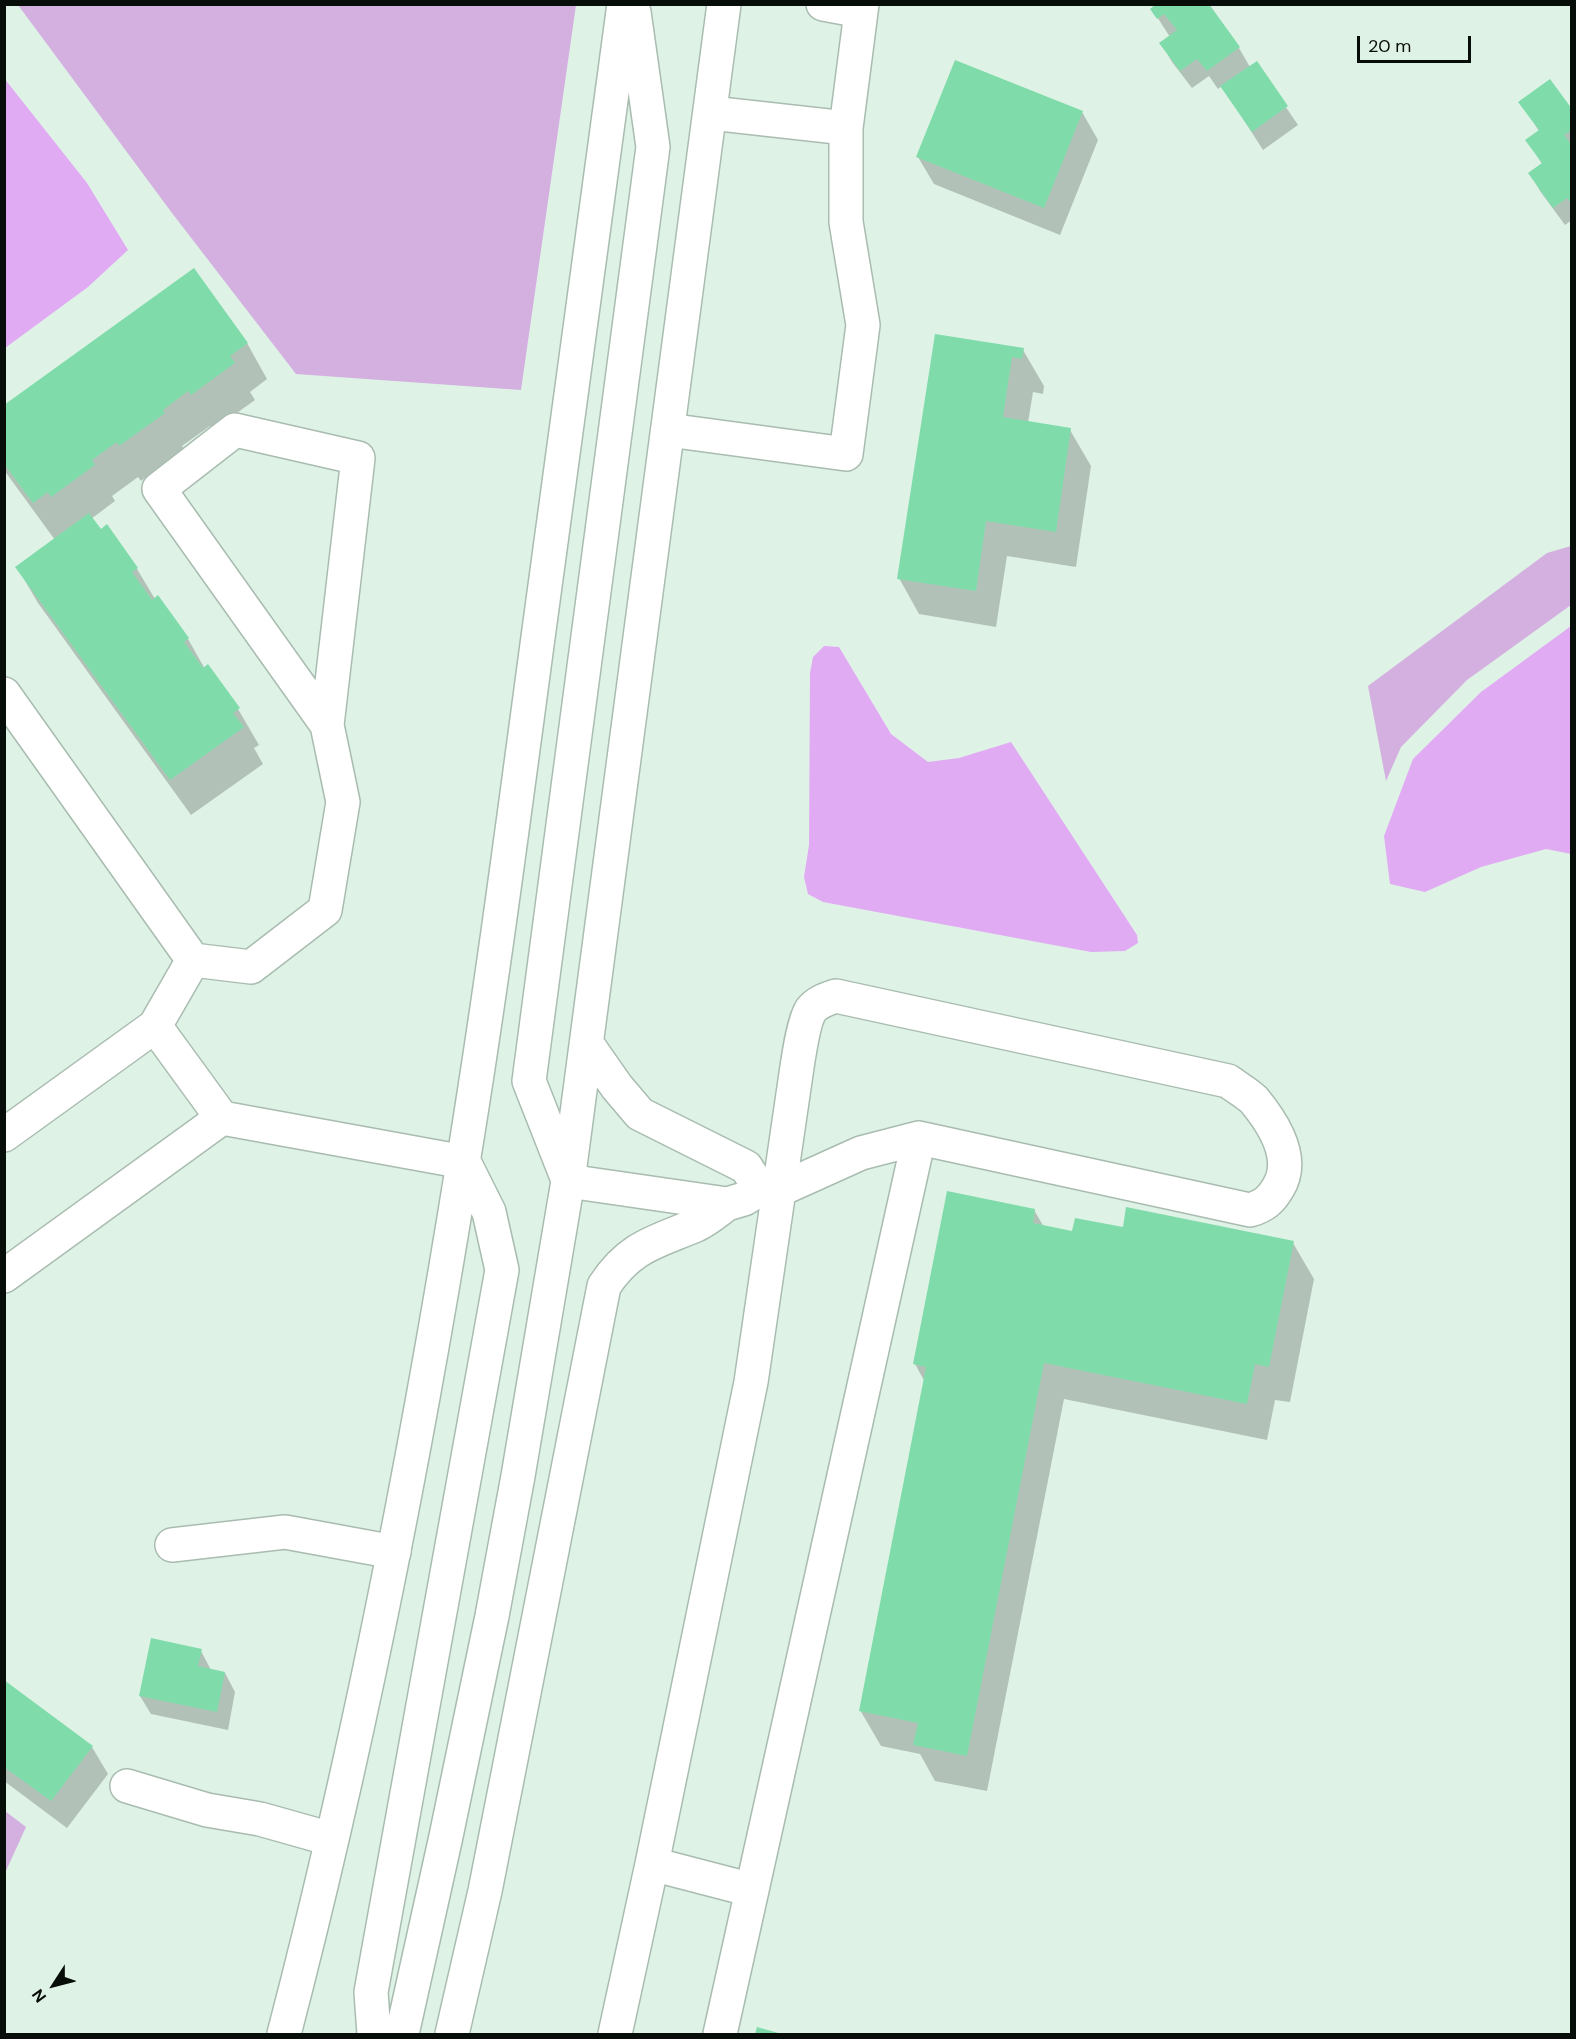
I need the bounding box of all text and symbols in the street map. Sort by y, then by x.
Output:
scale bar [1360,24,1474,62]
text: 20 m [1368,34,1411,58]
north arrow [24,1955,84,2015]
text: N [27,1985,51,2007]

